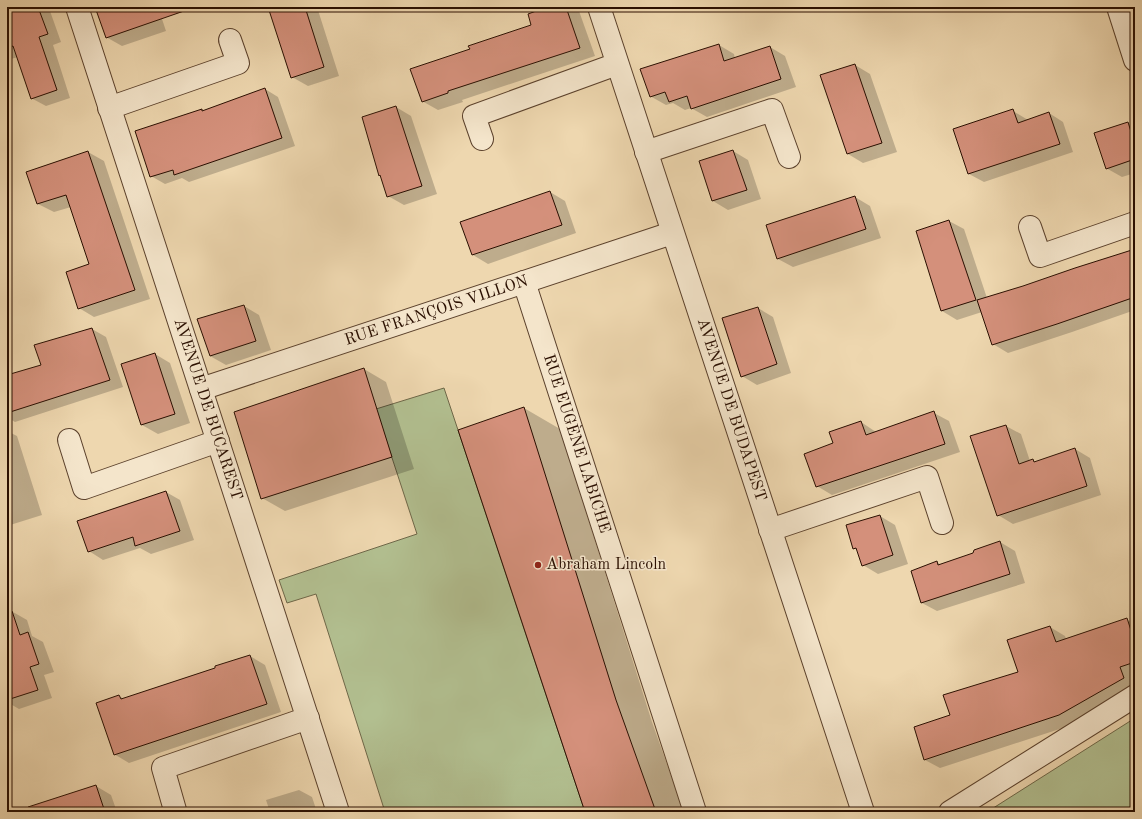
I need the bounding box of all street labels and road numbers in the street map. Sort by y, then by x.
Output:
street label: RUE FRANÇOIS VILLON [343,273,530,349]
street label: AVENUE DE BUCAREST [171,316,244,502]
street label: AVENUE DE BUDAPEST [694,316,769,503]
street label: RUE EUGÈNE LABICHE [540,352,613,535]

